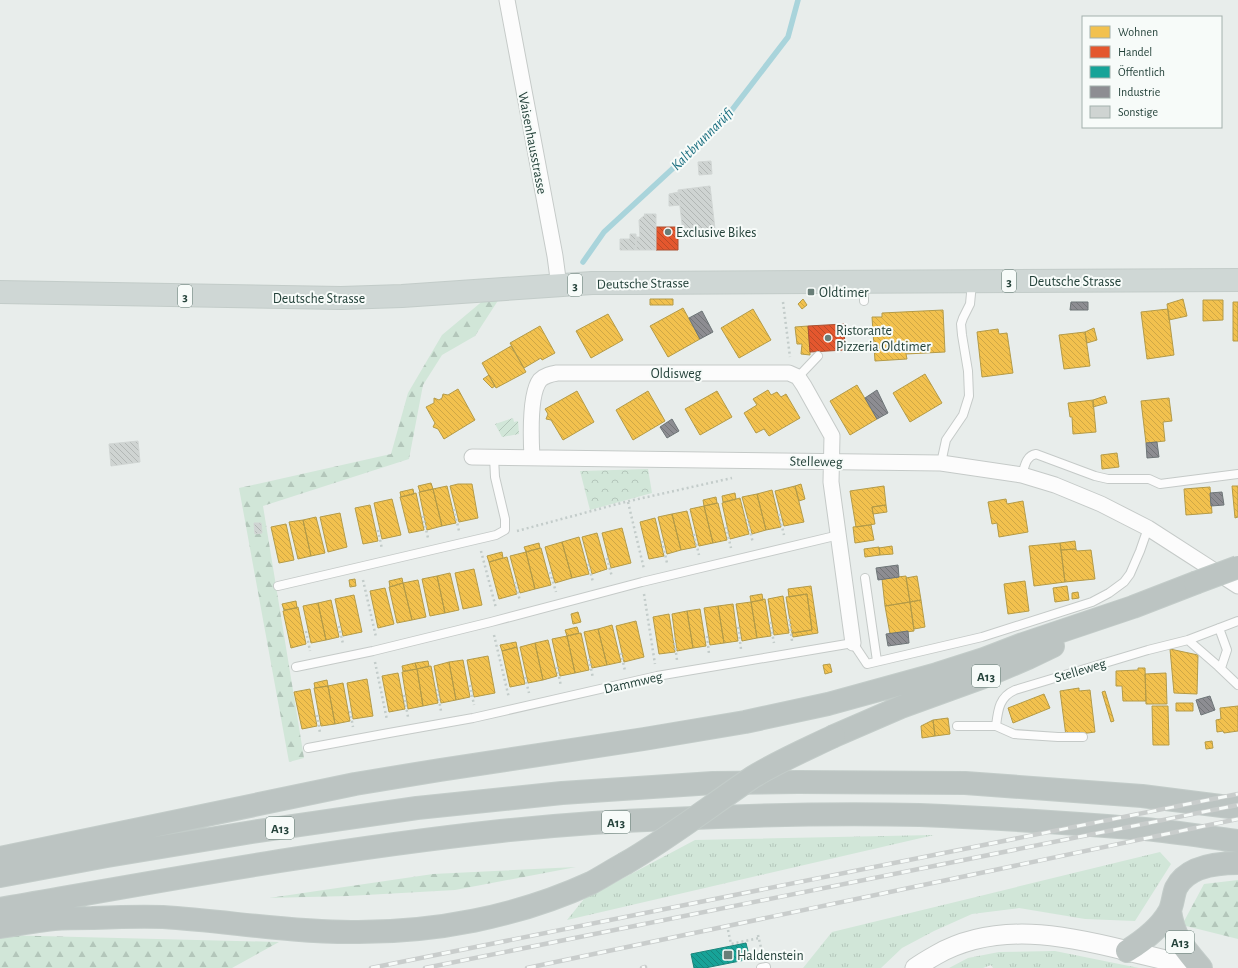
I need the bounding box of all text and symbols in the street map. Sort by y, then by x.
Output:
legend [1082,16,1222,128]
text: Wohnen [1118,26,1158,38]
text: Handel [1118,46,1152,58]
text: Öffentlich [1118,65,1165,78]
text: Industrie [1118,86,1160,98]
street label: Waisenhausstrasse [515,91,549,195]
water label: Kaltbrunnarüfi [668,105,736,173]
text: Sonstige [1118,106,1158,118]
place label: Exclusive Bikes [676,226,756,240]
marker: Exclusive Bikes [663,227,673,237]
road number: 3 [1002,270,1016,292]
road number: 3 [568,274,582,296]
street label: Deutsche Strasse [1029,275,1121,289]
street label: Deutsche Strasse [597,276,689,292]
road number: 3 [178,285,192,307]
place label: Oldtimer [819,286,869,300]
marker: Oldtimer [806,287,816,297]
street label: Deutsche Strasse [273,292,365,306]
place label: Ristorante Pizzeria Oldtimer [836,324,931,354]
marker: Ristorante Pizzeria Oldtimer [823,333,833,343]
street label: Oldisweg [651,367,701,381]
street label: Stelleweg [789,455,843,469]
street label: Stelleweg [1053,656,1108,685]
road number: A13 [972,665,1000,687]
street label: Dammweg [603,669,664,697]
road number: A13 [602,811,630,833]
road number: A13 [266,817,294,839]
road number: A13 [1166,931,1194,953]
marker: Haldenstein [722,949,734,961]
place label: Haldenstein [737,949,804,963]

